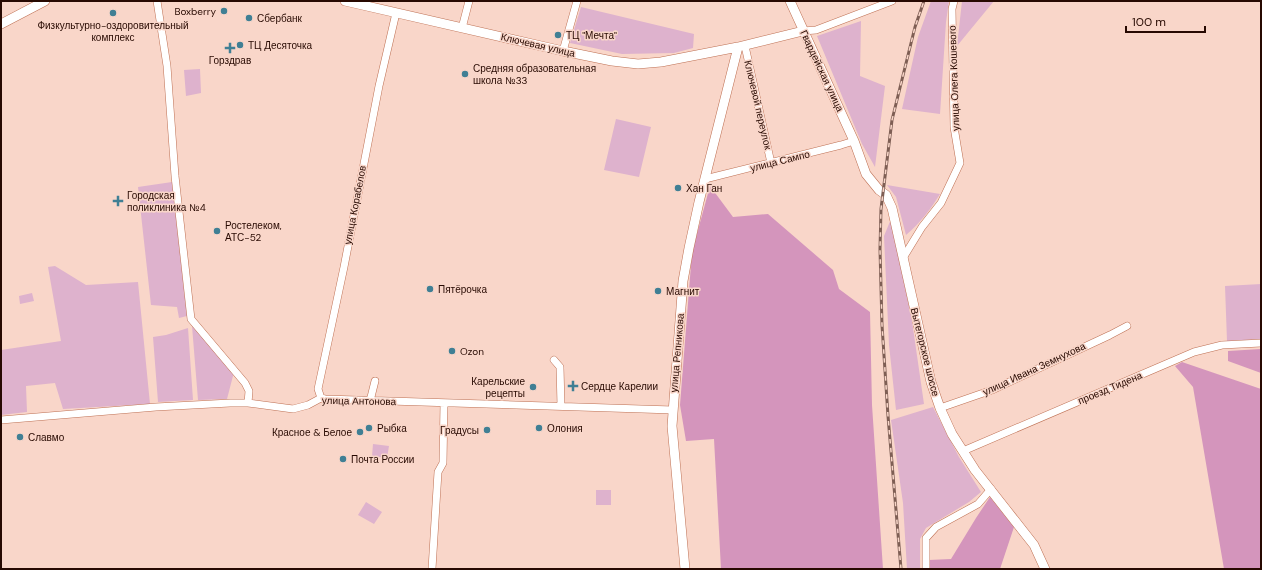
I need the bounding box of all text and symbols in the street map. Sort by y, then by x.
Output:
place label: Boxberry [174,5,216,18]
marker: Boxberry [219,6,229,16]
marker: Физкультурно-оздоровительный комплекс [108,8,118,18]
scale bar [1126,8,1205,34]
place label: Сбербанк [257,12,303,25]
marker: Сбербанк [244,13,254,23]
text: 100 m [1132,14,1166,30]
place label: Физкультурно-оздоровительный комплекс [37,19,189,44]
street label: улица Олега Кошевого [946,25,962,131]
street label: Гвардейская улица [797,28,847,114]
place label: ТЦ "Мечта" [566,29,617,42]
street label: Ключевая улица [499,30,577,60]
marker: ТЦ "Мечта" [553,30,563,40]
place label: ТЦ Десяточка [248,39,313,52]
marker: ТЦ Десяточка [235,40,245,50]
marker: Горздрав [225,43,235,53]
place label: Горздрав [209,54,251,67]
street label: Ключевой переулок [741,59,775,152]
place label: Средняя образовательная школа №33 [473,62,596,87]
marker: Средняя образовательная школа №33 [460,69,470,79]
street label: улица Сампо [749,147,812,175]
street label: улица Корабелов [341,164,369,246]
place label: Хан Ган [686,182,722,195]
marker: Хан Ган [673,183,683,193]
place label: Городская поликлиника №4 [127,189,206,214]
marker: Городская поликлиника №4 [112,195,124,207]
place label: Ростелеком, АТС-52 [225,219,282,244]
marker: Ростелеком, АТС-52 [212,226,222,236]
place label: Пятёрочка [438,283,487,296]
marker: Пятёрочка [425,284,435,294]
place label: Магнит [666,285,700,298]
marker: Магнит [653,286,663,296]
street label: Вытегорское шоссе [908,306,942,398]
street label: улица Репникова [667,313,687,393]
street label: улица Ивана Земнухова [980,339,1088,399]
place label: Ozon [460,345,484,358]
marker: Ozon [447,346,457,356]
street label: проезд Тидена [1076,368,1144,407]
place label: Карельские рецепты [471,375,525,400]
place label: Сердце Карелии [581,380,658,393]
marker: Сердце Карелии [568,381,578,391]
marker: Карельские рецепты [528,382,538,392]
street label: улица Антонова [322,394,397,408]
place label: Рыбка [377,422,407,435]
place label: Олония [547,422,583,435]
marker: Рыбка [364,423,374,433]
marker: Олония [534,423,544,433]
place label: Градусы [440,424,479,437]
marker: Градусы [482,425,492,435]
place label: Красное & Белое [272,426,352,439]
marker: Красное & Белое [355,427,365,437]
place label: Славмо [28,431,65,444]
marker: Славмо [15,432,25,442]
place label: Почта России [351,453,414,466]
marker: Почта России [338,454,348,464]

